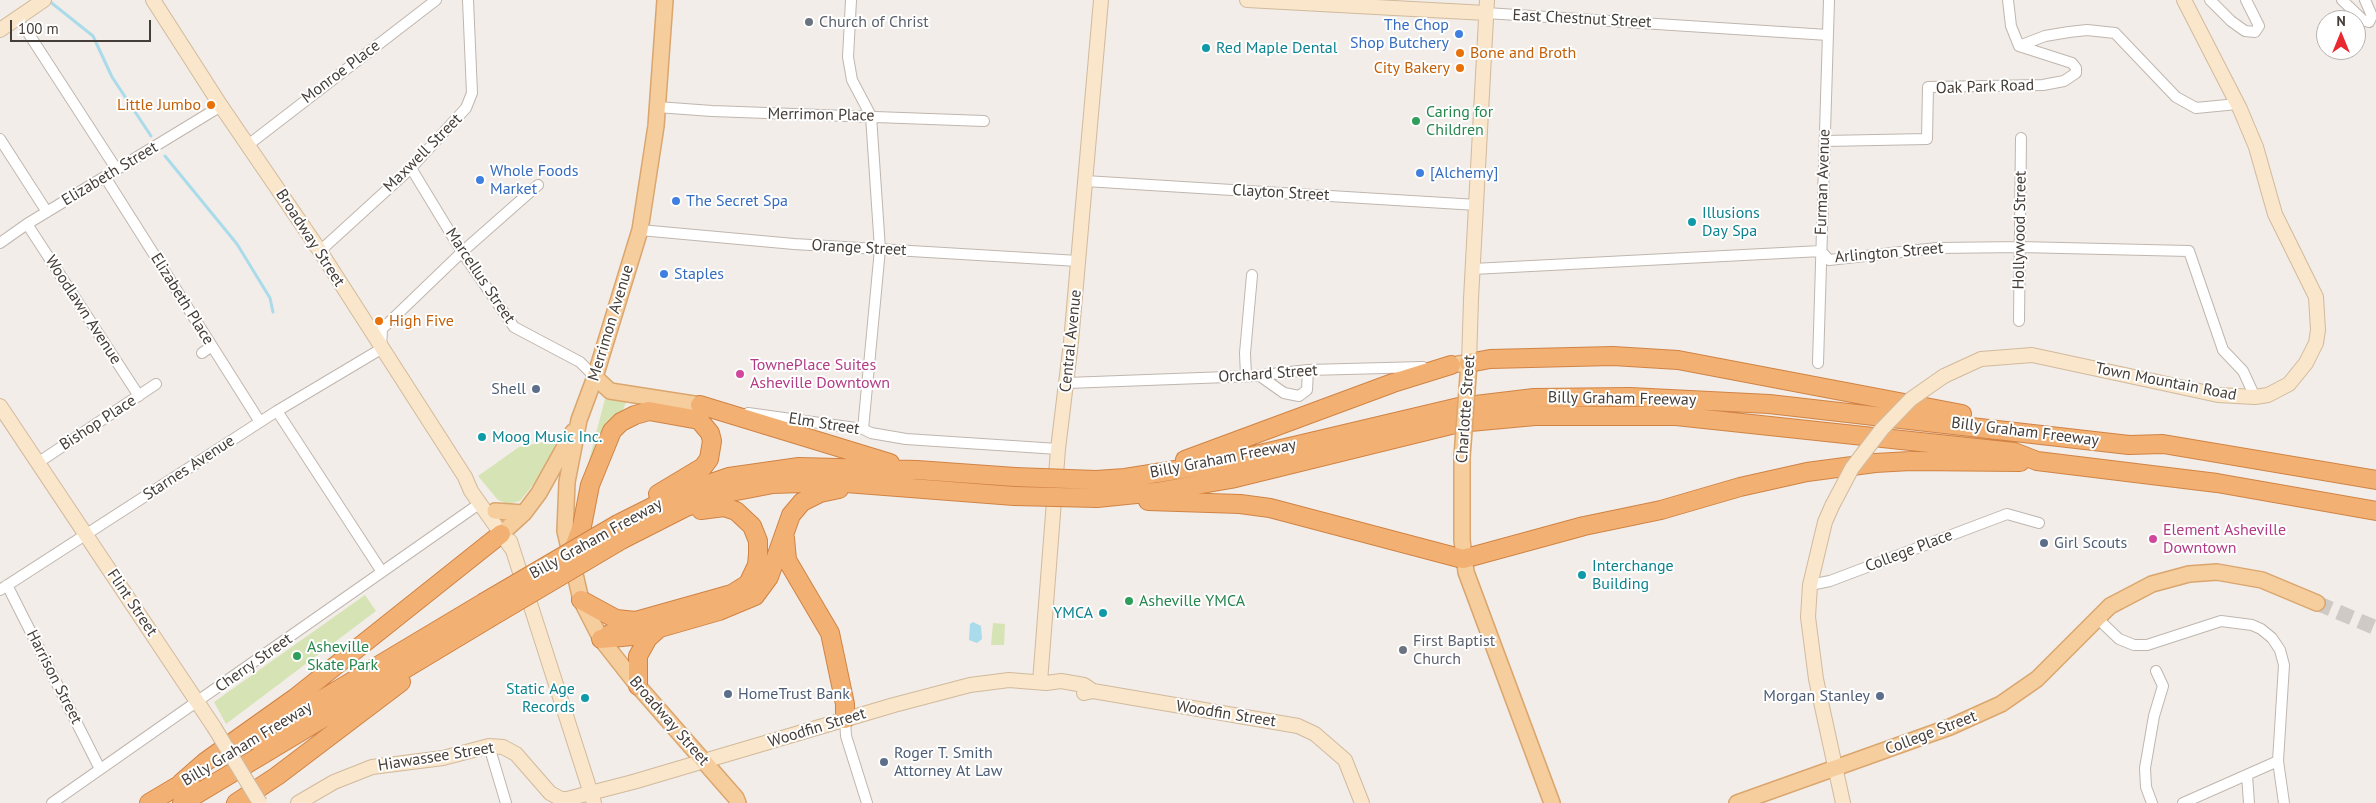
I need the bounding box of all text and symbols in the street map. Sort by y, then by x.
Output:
street label: East Chestnut Street [1512,6,1652,32]
scale bar [12,10,154,42]
north arrow [2316,10,2366,60]
place label: Church of Christ [819,12,929,32]
text: N [2336,12,2346,30]
place label: The Chop Shop Butchery [1350,15,1449,53]
marker: Church of Christ [803,16,815,28]
text: 100 m [18,19,59,38]
marker: The Chop Shop Butchery [1453,28,1465,40]
street label: Monroe Place [298,36,384,108]
place label: Red Maple Dental [1216,38,1337,58]
marker: Red Maple Dental [1200,42,1212,54]
place label: Bone and Broth [1470,43,1576,63]
marker: Bone and Broth [1454,47,1466,59]
place label: City Bakery [1374,58,1450,78]
marker: City Bakery [1454,62,1466,74]
street label: Oak Park Road [1936,76,2034,98]
place label: Little Jumbo [117,95,201,115]
marker: Little Jumbo [205,99,217,111]
place label: Caring for Children [1426,102,1493,140]
street label: Merrimon Place [767,104,875,126]
street label: Maxwell Street [380,110,466,196]
marker: Caring for Children [1410,115,1422,127]
street label: Furman Avenue [1812,129,1834,235]
street label: Elizabeth Street [58,138,162,210]
place label: Whole Foods Market [490,161,578,199]
place label: [Alchemy] [1430,163,1498,183]
marker: [Alchemy] [1414,167,1426,179]
street label: Hollywood Street [2009,170,2031,290]
marker: Whole Foods Market [474,174,486,186]
street label: Clayton Street [1232,181,1330,205]
street label: Broadway Street [271,186,349,290]
place label: The Secret Spa [686,191,788,211]
marker: The Secret Spa [670,195,682,207]
place label: Illusions Day Spa [1702,203,1760,241]
marker: Illusions Day Spa [1686,216,1698,228]
street label: Marcellus Street [441,225,519,327]
street label: Orange Street [811,236,907,260]
street label: Arlington Street [1834,239,1944,267]
street label: Elizabeth Place [146,250,218,348]
street label: Woodlawn Avenue [41,252,125,368]
street label: Merrimon Avenue [584,263,638,383]
place label: Staples [674,264,724,284]
marker: Staples [658,268,670,280]
street label: Central Avenue [1056,289,1086,393]
place label: High Five [389,311,454,331]
marker: High Five [373,315,385,327]
street label: Charlotte Street [1453,354,1479,464]
place label: TownePlace Suites Asheville Downtown [750,355,890,393]
street label: Town Mountain Road [2094,359,2238,405]
street label: Orchard Street [1218,361,1318,387]
marker: TownePlace Suites Asheville Downtown [734,368,746,380]
place label: Shell [491,379,526,399]
marker: Shell [530,383,542,395]
street label: Billy Graham Freeway [1548,388,1696,410]
street label: Bishop Place [56,391,140,455]
street label: Elm Street [787,409,861,439]
street label: Billy Graham Freeway [1950,413,2100,451]
place label: Moog Music Inc. [492,427,603,447]
street label: Starnes Avenue [140,431,238,505]
marker: Moog Music Inc. [476,431,488,443]
street label: Billy Graham Freeway [1148,435,1298,483]
street label: Billy Graham Freeway [526,495,666,583]
place label: Element Asheville Downtown [2163,520,2286,558]
street label: College Place [1863,526,1955,576]
place label: Girl Scouts [2054,533,2127,553]
marker: Element Asheville Downtown [2147,533,2159,545]
marker: Girl Scouts [2038,537,2050,549]
place label: Interchange Building [1592,556,1674,594]
street label: Flint Street [103,566,161,640]
marker: Interchange Building [1576,569,1588,581]
place label: Asheville YMCA [1139,591,1245,611]
marker: Asheville YMCA [1123,595,1135,607]
place label: YMCA [1053,603,1093,623]
marker: YMCA [1097,607,1109,619]
street label: Harrison Street [22,627,86,727]
street label: Cherry Street [212,629,296,697]
place label: First Baptist Church [1413,631,1495,669]
place label: Asheville Skate Park [307,637,378,675]
marker: First Baptist Church [1397,644,1409,656]
marker: Asheville Skate Park [291,650,303,662]
street label: Broadway Street [625,672,713,770]
place label: Static Age Records [506,679,575,717]
place label: HomeTrust Bank [738,684,850,704]
place label: Morgan Stanley [1763,686,1870,706]
marker: HomeTrust Bank [722,688,734,700]
marker: Morgan Stanley [1874,690,1886,702]
marker: Static Age Records [579,692,591,704]
street label: Woodfin Street [1175,697,1277,731]
street label: Billy Graham Freeway [178,698,316,790]
street label: Woodfin Street [766,704,868,752]
street label: College Street [1883,707,1979,759]
street label: Hiawassee Street [377,738,495,776]
place label: Roger T. Smith Attorney At Law [894,743,1003,781]
marker: Roger T. Smith Attorney At Law [878,756,890,768]

